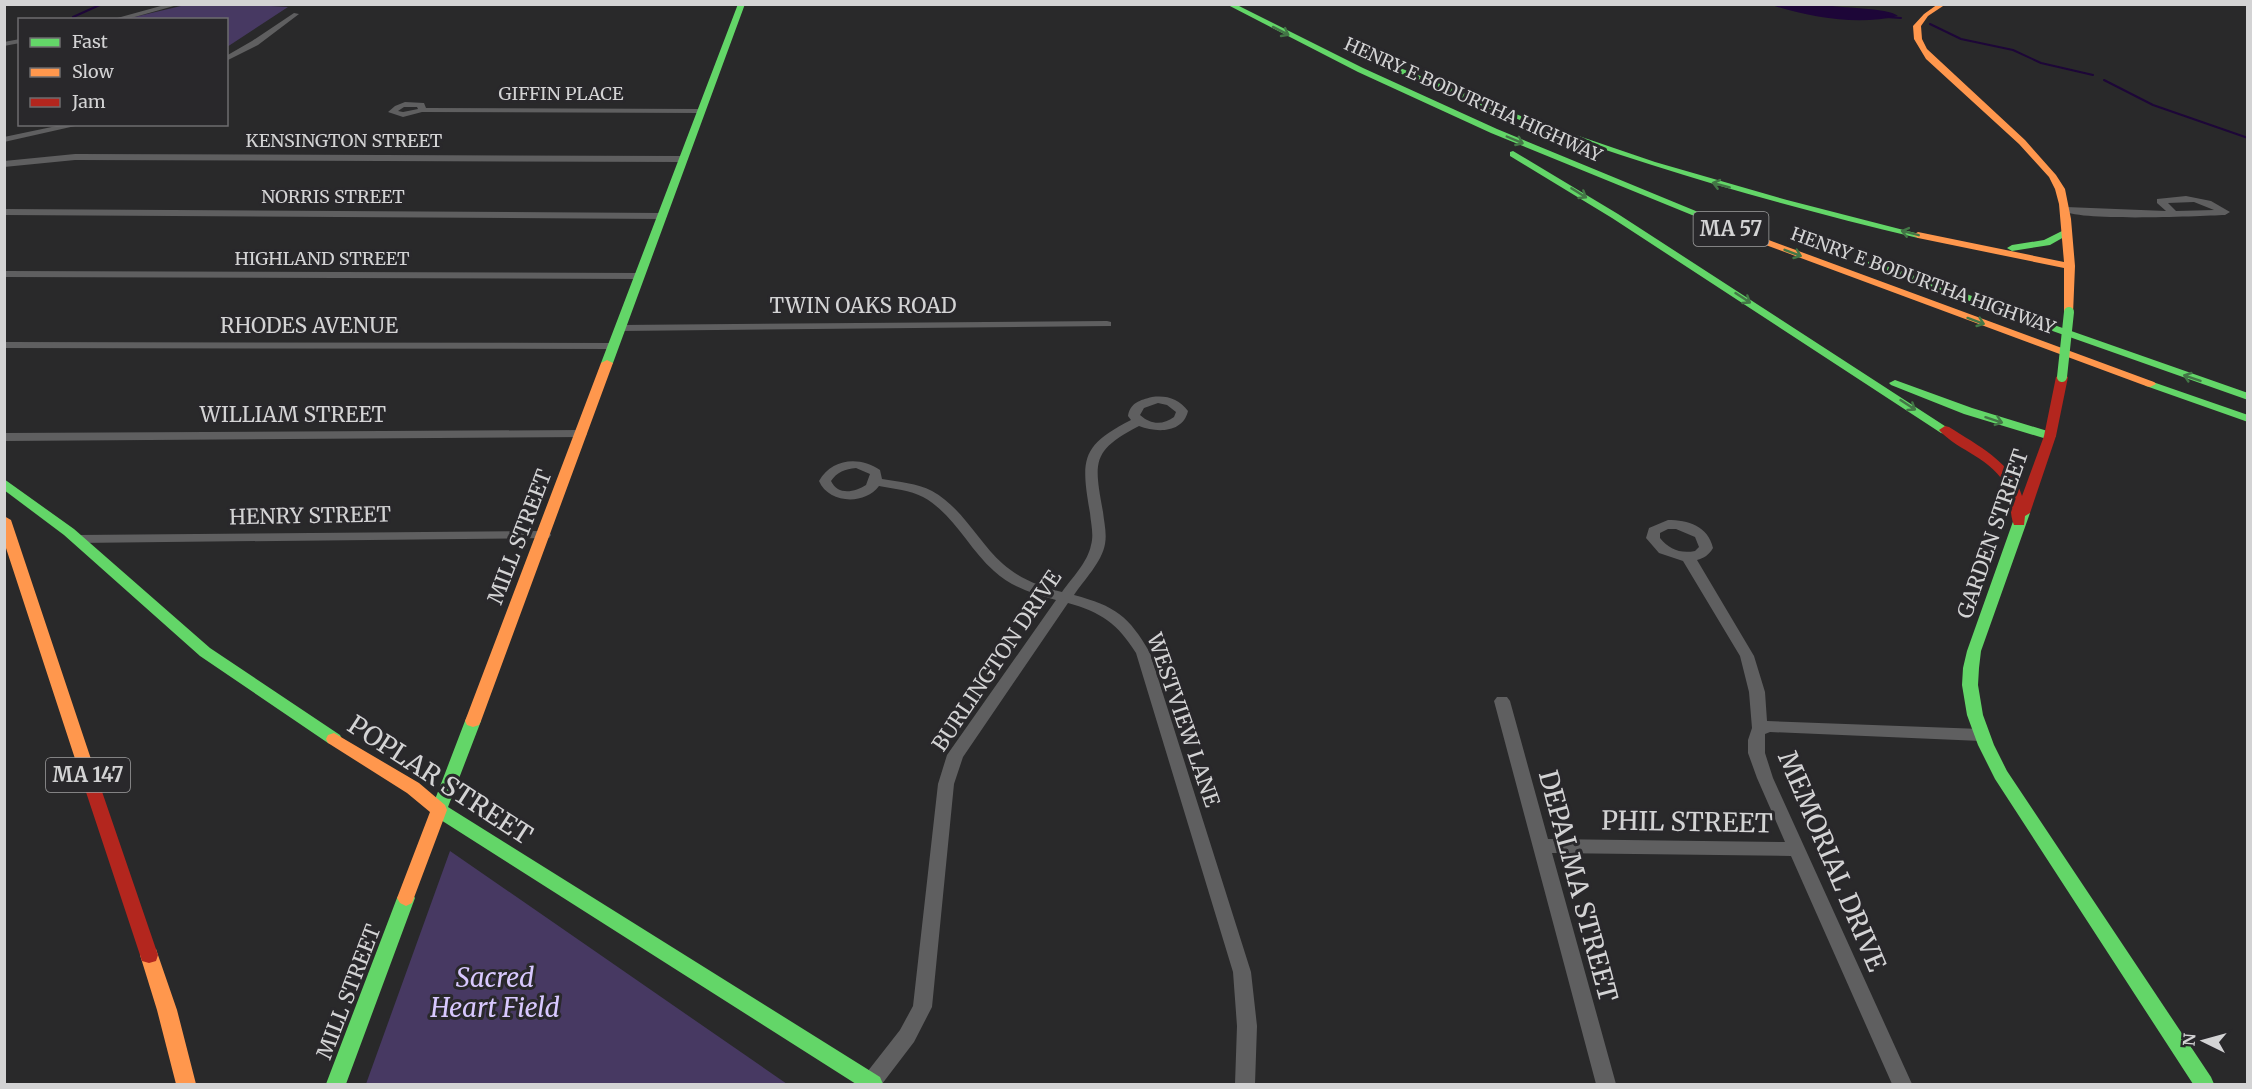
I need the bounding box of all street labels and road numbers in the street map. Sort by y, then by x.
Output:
street label: HENRY E BODURTHA HIGHWAY [1341,32,1606,167]
street label: GIFFIN PLACE [499,82,624,105]
street label: KENSINGTON STREET [246,129,443,152]
street label: NORRIS STREET [261,185,405,208]
road number: MA 57 [1694,212,1768,246]
street label: HENRY E BODURTHA HIGHWAY [1788,222,2059,339]
street label: HIGHLAND STREET [234,247,410,270]
street label: TWIN OAKS ROAD [769,292,957,319]
street label: RHODES AVENUE [220,312,399,339]
street label: WILLIAM STREET [199,401,387,428]
street label: GARDEN STREET [1951,445,2034,622]
street label: MILL STREET [481,465,558,608]
street label: HENRY STREET [229,501,392,530]
street label: BURLINGTON DRIVE [926,564,1068,756]
street label: WESTVIEW LANE [1141,628,1226,811]
street label: POPLAR STREET [342,708,539,852]
street label: MEMORIAL DRIVE [1771,746,1894,976]
road number: MA 147 [46,758,130,792]
street label: DEPALMA STREET [1532,767,1625,1005]
street label: PHIL STREET [1601,804,1773,839]
street label: MILL STREET [310,920,387,1063]

